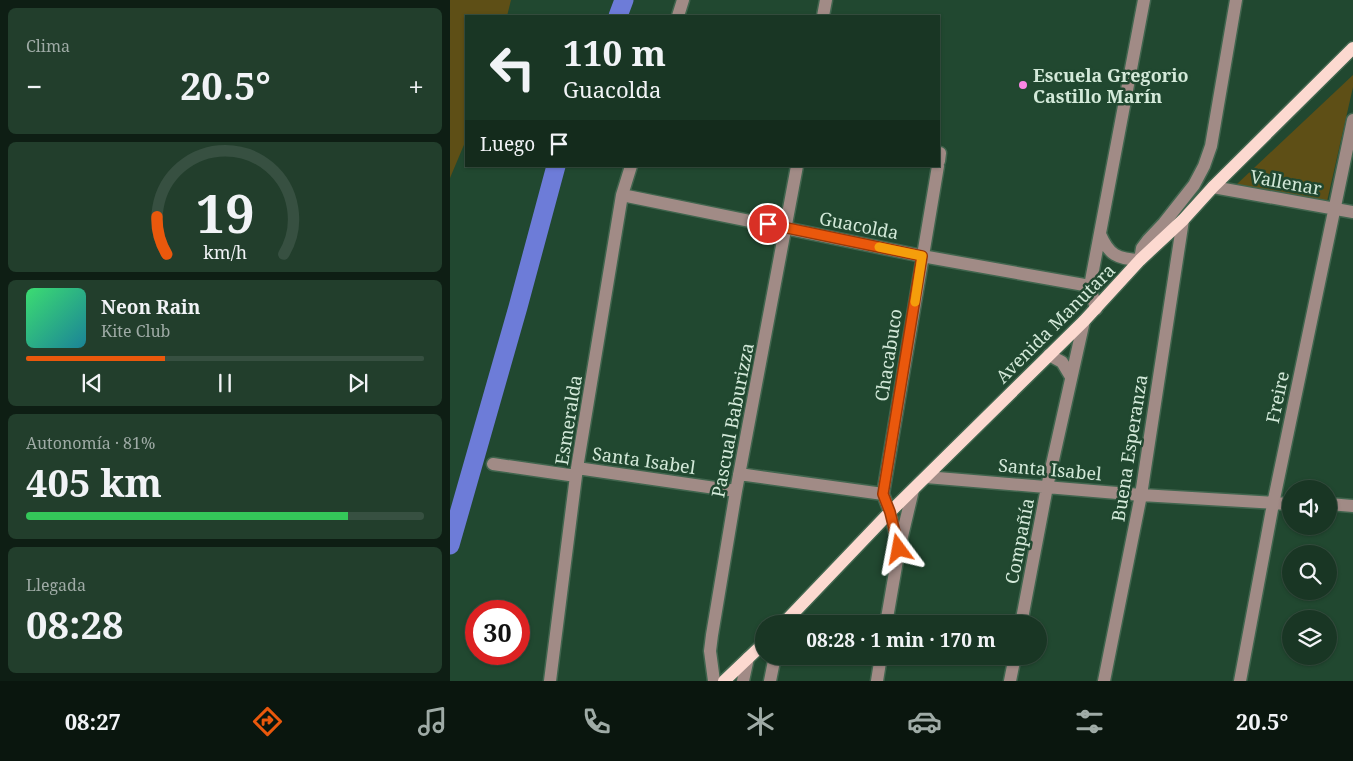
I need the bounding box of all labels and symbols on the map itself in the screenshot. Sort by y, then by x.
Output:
place label: Escuela Gregorio Castillo Marín [1033,63,1189,108]
marker: Escuela Gregorio Castillo Marín [1017,79,1029,91]
street label: Vallenar [1248,164,1324,200]
pin [747,203,789,245]
street label: Guacolda [817,206,901,244]
street label: Avenida Manutara [990,258,1120,388]
street label: Chacabuco [869,307,907,403]
street label: Pascual Baburizza [705,341,759,499]
street label: Freire [1260,369,1294,425]
street label: Esmeralda [549,373,587,467]
street label: Buena Esperanza [1106,373,1152,523]
street label: Santa Isabel [591,441,697,479]
street label: Santa Isabel [997,453,1103,486]
street label: Compañía [999,496,1039,586]
position arrow [872,522,924,574]
speed limit sign: 30 [465,600,530,665]

